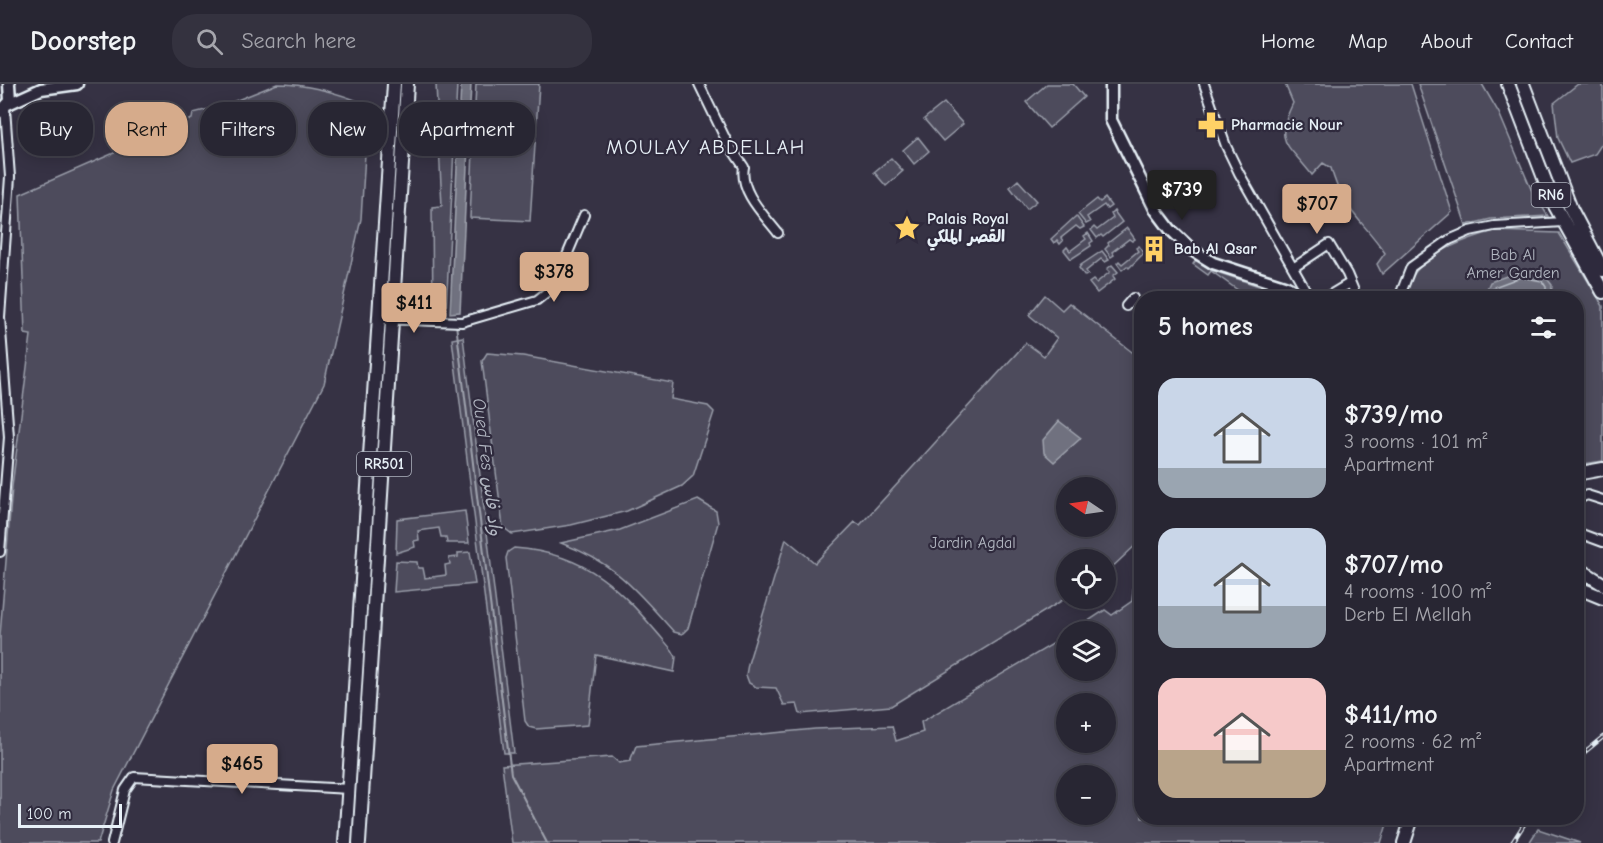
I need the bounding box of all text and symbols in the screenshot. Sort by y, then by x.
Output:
search box [172,14,592,68]
text: Doorstep [30,25,136,57]
icon: search [193,25,226,58]
text: Search here [241,28,356,54]
text: Home [1261,29,1315,53]
text: Map [1348,29,1388,53]
text: About [1421,29,1472,53]
text: Contact [1505,29,1573,53]
chip: Buy [18,102,93,156]
chip: Rent [105,102,188,156]
chip: Filters [200,102,296,156]
chip: New [308,102,387,156]
chip: Apartment [399,102,535,156]
pharmacy icon: Pharmacie Nour [1196,110,1226,140]
place label: Pharmacie Nour [1231,116,1343,134]
district label: MOULAY ABDELLAH [606,136,806,159]
pin: $739 [1146,170,1218,221]
text: $739 [1161,178,1203,201]
road number: RN6 [1532,183,1570,207]
pin: $707 [1281,184,1353,235]
text: $707 [1296,192,1338,215]
place label: Palais Royal القصر الملكي [927,210,1009,251]
place icon: Palais Royal القصر الملكي [892,213,922,243]
building icon: Bab Al Qsar [1139,234,1169,264]
place label: Bab Al Qsar [1174,240,1257,258]
park label: Bab Al Amer Garden [1466,246,1560,282]
pin: $378 [518,252,590,303]
text: $378 [534,260,574,283]
pin: $411 [378,283,450,334]
text: $411 [395,291,433,314]
icon: filters [1527,311,1560,344]
text: 5 homes [1158,312,1253,342]
water label: Oued Fes واد فاس [468,397,506,538]
text: $739/mo [1344,400,1443,430]
icon: home [1206,402,1278,474]
text: 3 rooms · 101 m² [1344,430,1488,453]
road number: RR501 [357,452,411,476]
text: Apartment [1344,453,1434,476]
north arrow [1056,477,1116,537]
map controls [1056,477,1116,825]
park label: Jardin Agdal [930,534,1016,552]
button: locate [1056,549,1116,609]
text: $707/mo [1344,550,1443,580]
icon: home [1206,552,1278,624]
text: 4 rooms · 100 m² [1344,580,1491,603]
text: Derb El Mellah [1344,603,1472,626]
button: layers [1056,621,1116,681]
button: + [1056,693,1116,753]
text: $411/mo [1344,700,1438,730]
icon: home [1206,702,1278,774]
text: 2 rooms · 62 m² [1344,730,1481,753]
pin: $465 [206,744,278,795]
text: $465 [221,752,263,775]
text: Apartment [1344,753,1434,776]
button: − [1056,765,1116,825]
scale bar [18,801,122,828]
text: 100 m [27,805,71,823]

